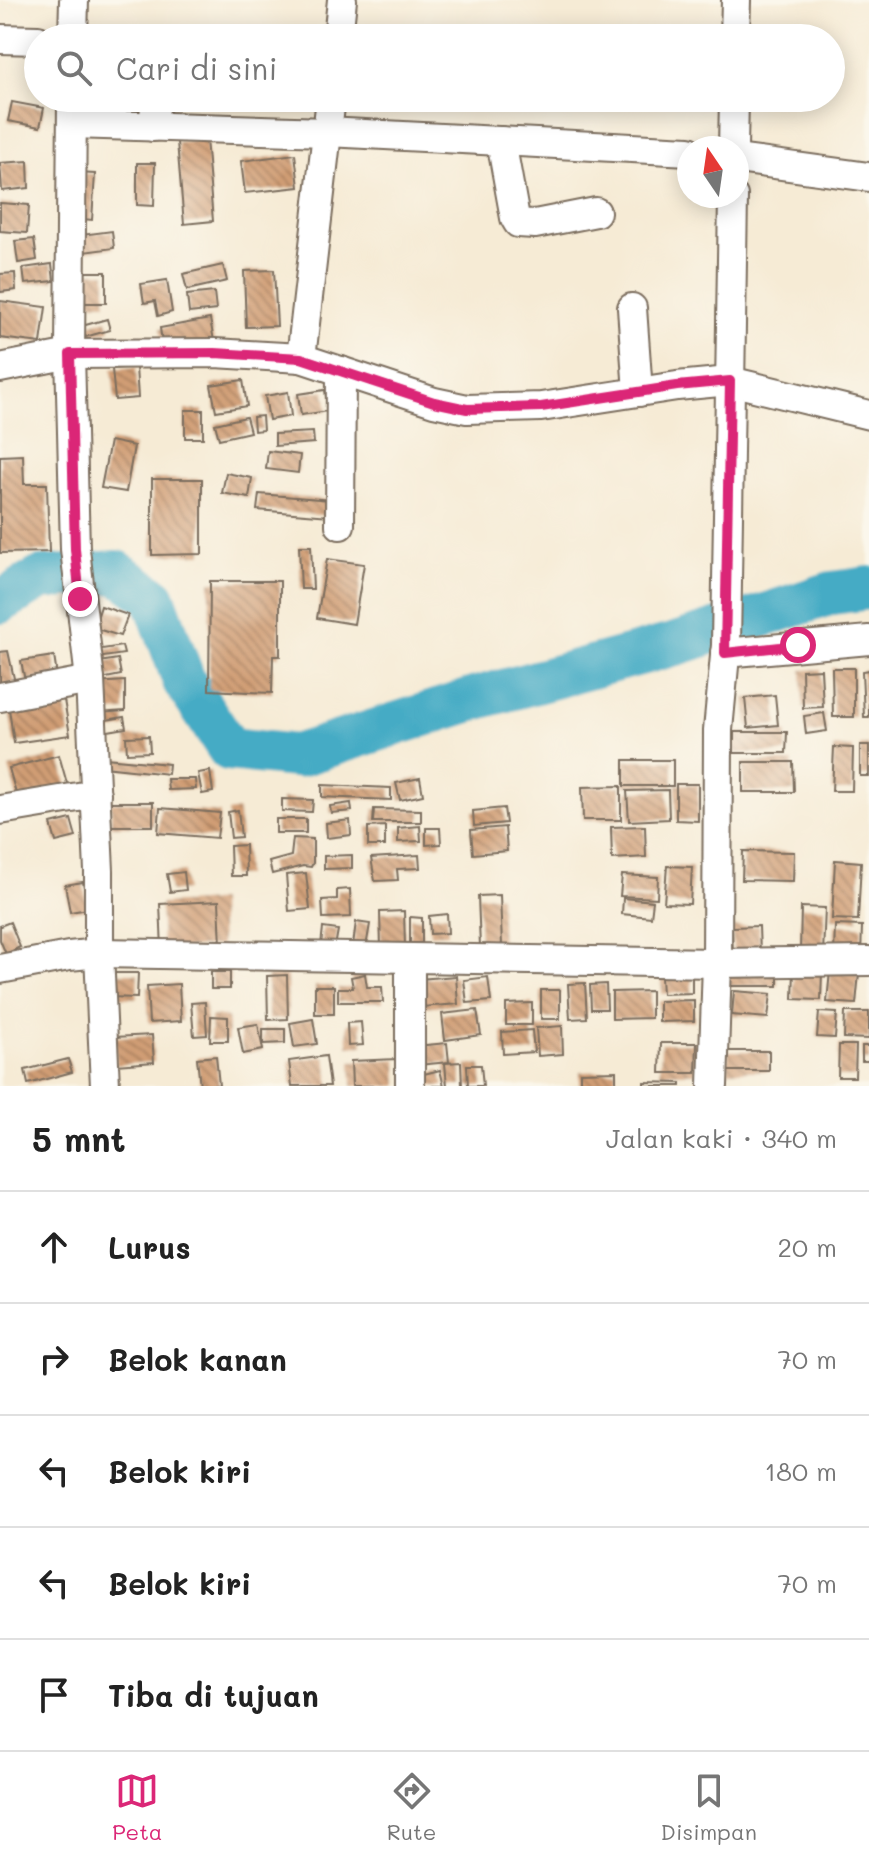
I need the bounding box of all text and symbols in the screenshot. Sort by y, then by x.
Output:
search box [24,24,845,112]
icon: search [52,46,96,90]
text: Cari di sini [116,48,277,88]
north arrow [677,136,749,208]
route end [62,581,98,617]
route start [780,627,816,663]
text: 5 mnt [32,1116,126,1161]
text: Jalan kaki · 340 m [606,1121,837,1155]
icon: ahead [32,1225,76,1269]
text: Lurus [108,1227,191,1267]
text: 20 m [777,1230,837,1264]
icon: right [32,1337,76,1381]
text: Belok kanan [108,1339,287,1379]
text: 70 m [777,1342,837,1376]
icon: left [32,1449,76,1493]
text: Belok kiri [108,1451,251,1491]
text: 180 m [765,1454,837,1488]
icon: left [32,1561,76,1605]
text: Belok kiri [108,1563,251,1603]
text: 70 m [777,1566,837,1600]
icon: arrive [32,1673,76,1717]
text: Tiba di tujuan [108,1675,319,1715]
tab: Peta [112,1769,163,1846]
tab: Rute [387,1769,436,1846]
tab: Disimpan [661,1769,757,1846]

